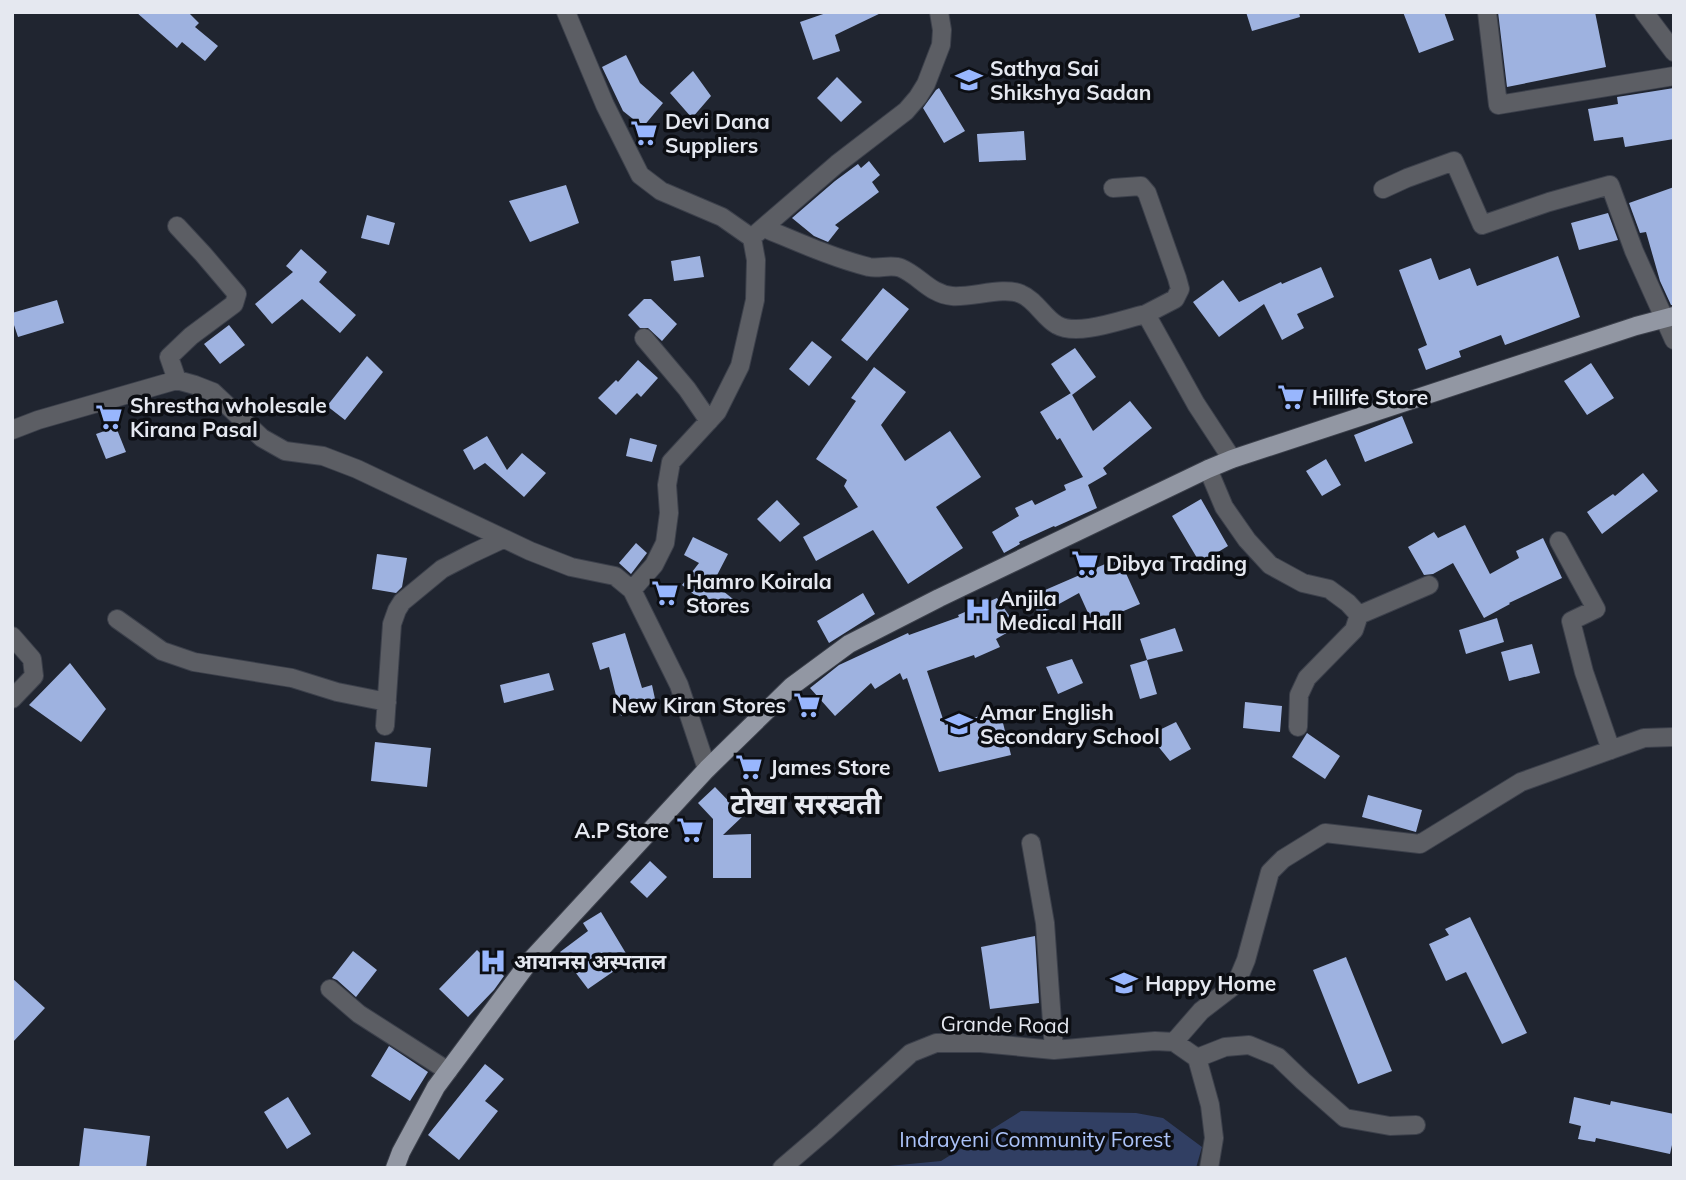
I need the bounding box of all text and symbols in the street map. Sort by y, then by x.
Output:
place label: Sathya Sai Shikshya Sadan [990,55,1151,105]
school or university icon: Sathya Sai Shikshya Sadan [954,65,984,95]
place label: Devi Dana Suppliers [665,108,770,158]
supermarket icon: Devi Dana Suppliers [629,118,659,148]
supermarket icon: Hillife Store [1276,382,1306,412]
place label: Hillife Store [1312,384,1428,410]
place label: Shrestha wholesale Kirana Pasal [130,392,327,442]
supermarket icon: Shrestha wholesale Kirana Pasal [94,402,124,432]
supermarket icon: Dibya Trading [1070,548,1100,578]
place label: Dibya Trading [1106,550,1247,576]
place label: Hamro Koirala Stores [686,568,832,618]
supermarket icon: Hamro Koirala Stores [650,578,680,608]
place label: Anjila Medical Hall [999,585,1122,635]
hospital icon: Anjila Medical Hall [963,595,993,625]
supermarket icon: New Kiran Stores [792,690,822,720]
place label: New Kiran Stores [612,692,786,718]
place label: Amar English Secondary School [980,699,1160,749]
school or university icon: Amar English Secondary School [944,709,974,739]
supermarket icon: James Store [734,752,764,782]
place label: James Store [770,754,891,780]
district label: टोखा सरस्वती [730,786,882,821]
supermarket icon: A.P Store [675,815,705,845]
place label: A.P Store [575,817,669,843]
hospital icon: आयानस अस्पताल [478,946,508,976]
place label: आयानस अस्पताल [514,948,667,974]
school or university icon: Happy Home [1109,968,1139,998]
place label: Happy Home [1145,970,1276,996]
street label: Grande Road [940,1010,1070,1038]
park label: Indrayeni Community Forest [899,1126,1171,1152]

